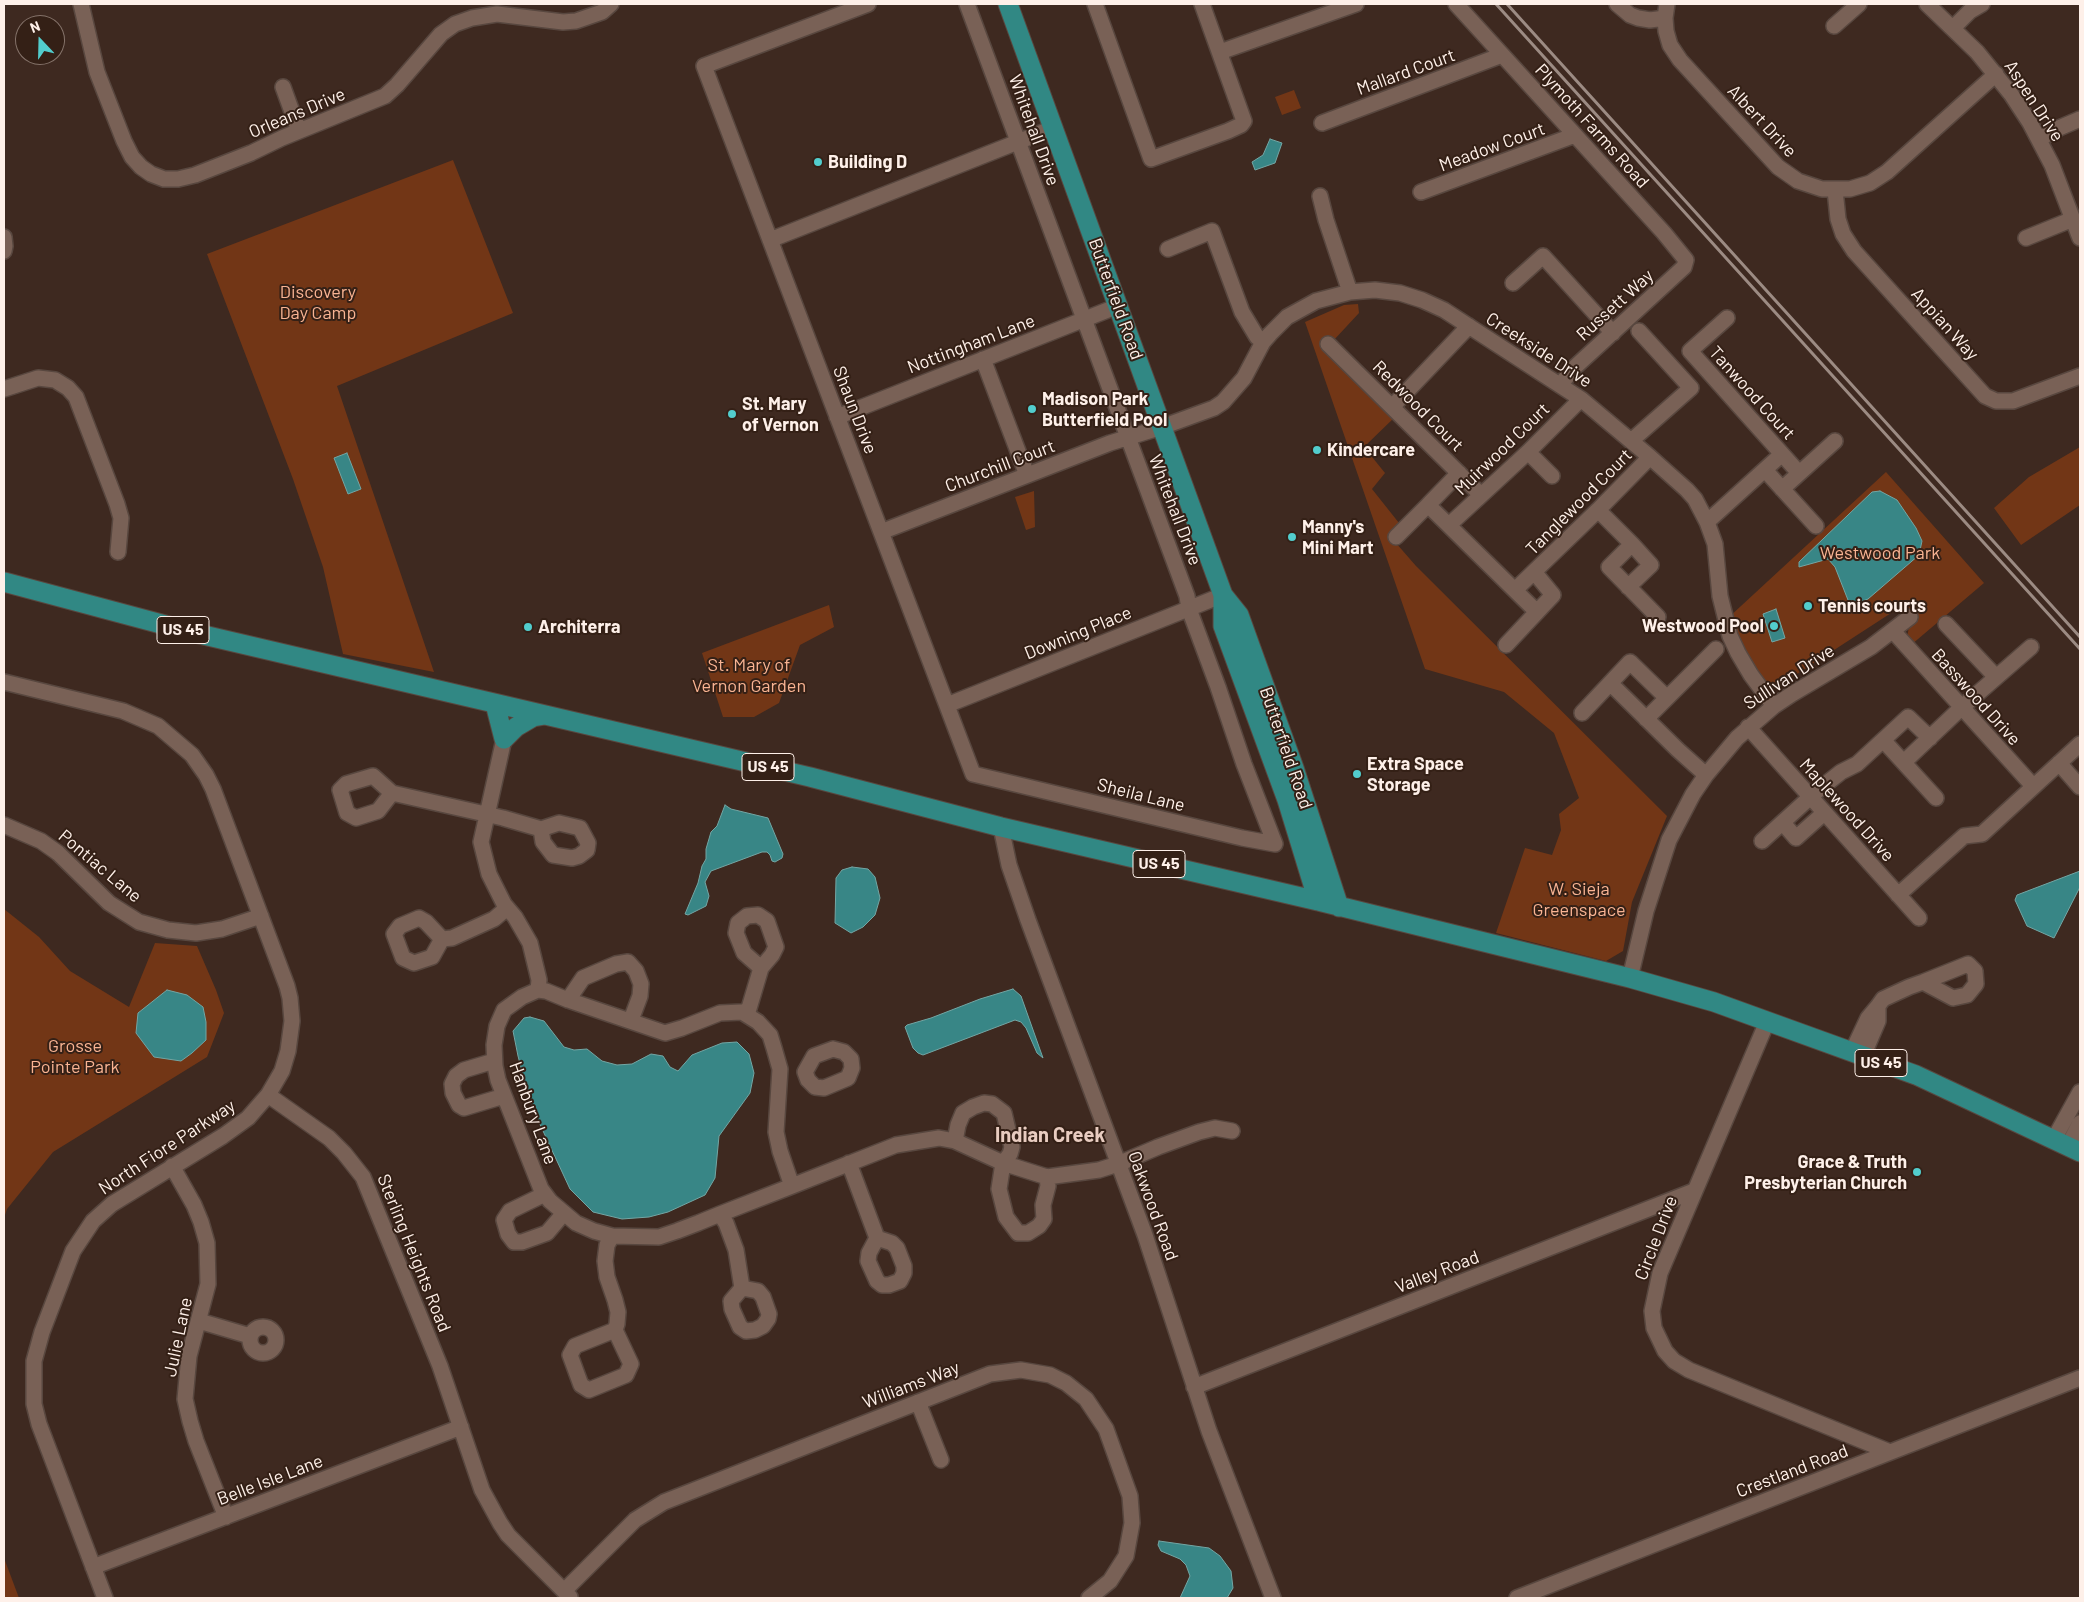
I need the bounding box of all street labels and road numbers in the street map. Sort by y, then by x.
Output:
street label: Mallard Court [1354,44,1458,100]
street label: Aspen Drive [2000,56,2068,146]
street label: Plymoth Farms Road [1531,59,1653,193]
street label: Whitehall Drive [1004,71,1064,189]
street label: Albert Drive [1723,80,1801,162]
street label: Orleans Drive [246,83,348,143]
street label: Meadow Court [1436,118,1548,176]
street label: Butterfield Road [1084,235,1148,363]
street label: Russett Way [1572,265,1658,345]
street label: Appian Way [1907,283,1983,365]
street label: Creekside Drive [1482,308,1596,392]
street label: Nottingham Lane [904,310,1038,378]
street label: Tanwood Court [1704,342,1800,444]
street label: Redwood Court [1368,356,1468,456]
street label: Shaun Drive [828,363,882,457]
street label: Muirwood Court [1450,398,1554,500]
street label: Churchill Court [942,435,1058,497]
street label: Tanglewood Court [1521,444,1637,560]
street label: Whitehall Drive [1144,452,1206,568]
street label: Downing Place [1021,602,1135,664]
road number: US 45 [157,616,209,644]
street label: Sullivan Drive [1740,640,1838,714]
street label: Basswood Drive [1927,644,2025,750]
street label: Butterfield Road [1255,684,1317,812]
road number: US 45 [742,754,794,780]
street label: Maplewood Drive [1795,754,1899,866]
street label: Sheila Lane [1095,774,1187,816]
street label: Pontiac Lane [54,825,146,907]
road number: US 45 [1133,851,1185,878]
road number: US 45 [1855,1050,1907,1076]
street label: Hanbury Lane [504,1059,562,1167]
street label: North Fiore Parkway [95,1095,239,1199]
street label: Oakwood Road [1123,1148,1183,1264]
street label: Sterling Heights Road [372,1171,456,1335]
street label: Circle Drive [1630,1193,1682,1283]
street label: Valley Road [1392,1246,1482,1298]
street label: Julie Lane [159,1295,197,1379]
street label: Williams Way [860,1357,962,1413]
street label: Crestland Road [1733,1440,1851,1502]
street label: Belle Isle Lane [214,1450,326,1510]

